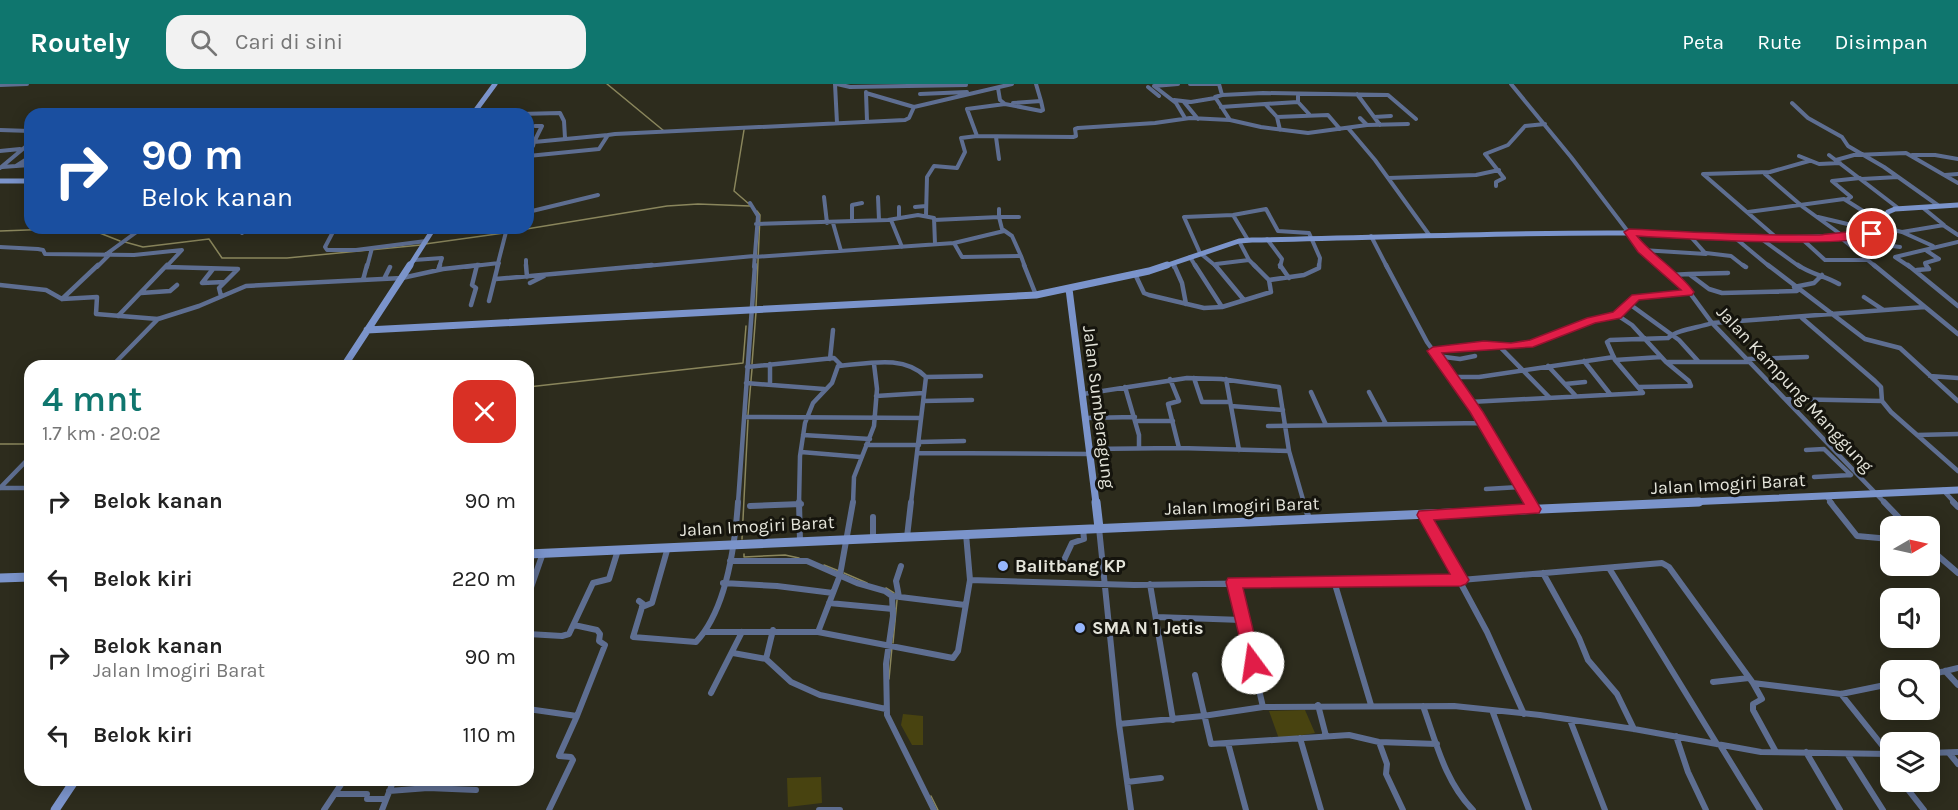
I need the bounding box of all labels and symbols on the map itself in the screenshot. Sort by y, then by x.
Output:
pin [1846,208,1897,259]
street label: Jalan Kampung Manggung [1712,301,1878,477]
street label: Jalan Sumberagung [1078,324,1120,490]
street label: Jalan Imogiri Barat [1650,469,1806,499]
street label: Jalan Imogiri Barat [1164,492,1320,520]
street label: Jalan Imogiri Barat [679,511,835,541]
north arrow [1880,516,1940,576]
place label: Balitbang KP [1015,555,1126,577]
marker: Balitbang KP [996,559,1010,573]
place label: SMA N 1 Jetis [1092,617,1203,639]
marker: SMA N 1 Jetis [1073,621,1087,635]
position arrow [1221,631,1285,695]

